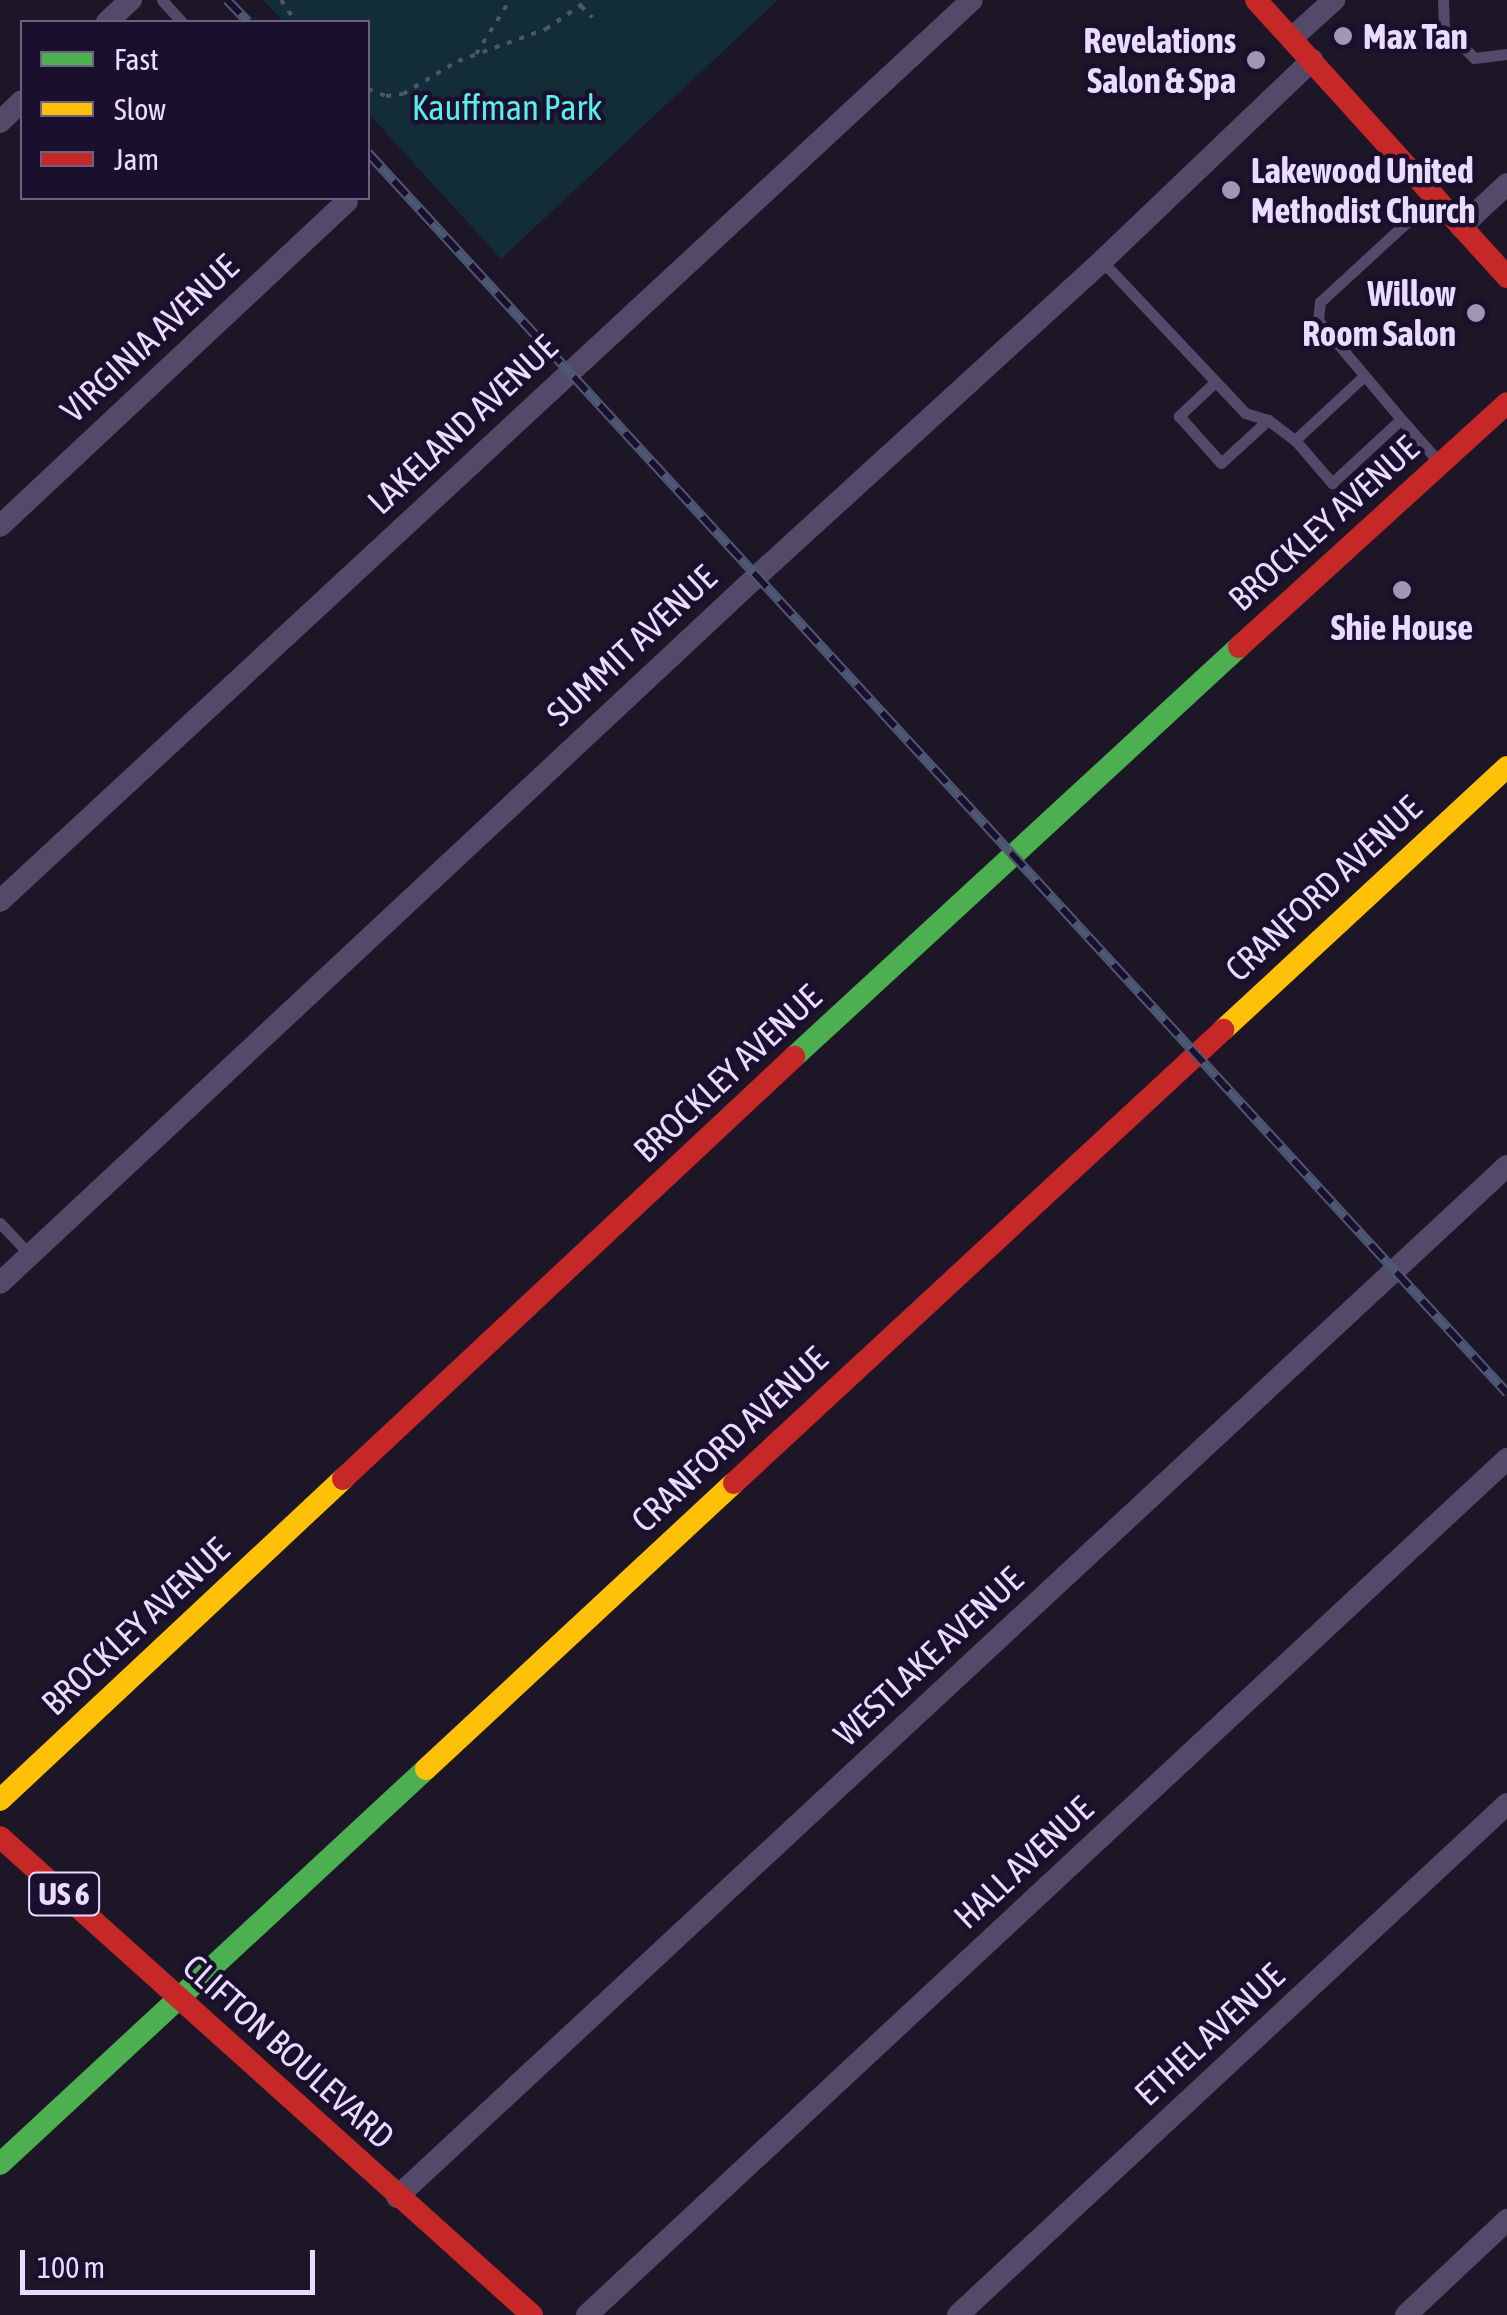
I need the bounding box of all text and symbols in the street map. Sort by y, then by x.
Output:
place label: Max Tan [1363,15,1468,57]
place label: Revelations Salon & Spa [1084,19,1236,101]
legend [20,20,370,200]
marker: Max Tan [1332,25,1354,47]
text: Fast [114,42,159,76]
marker: Revelations Salon & Spa [1245,49,1267,71]
park label: Kauffman Park [412,86,602,128]
text: Slow [114,92,166,126]
text: Jam [114,142,159,176]
place label: Lakewood United Methodist Church [1251,149,1476,231]
marker: Lakewood United Methodist Church [1220,179,1242,201]
street label: VIRGINIA AVENUE [52,245,246,431]
place label: Willow Room Salon [1302,272,1456,354]
marker: Willow Room Salon [1465,302,1487,324]
street label: LAKELAND AVENUE [359,326,565,522]
street label: BROCKLEY AVENUE [1220,427,1426,619]
street label: SUMMIT AVENUE [538,556,724,734]
marker: Shie House [1391,579,1413,601]
place label: Shie House [1331,606,1473,648]
street label: CRANFORD AVENUE [1216,787,1430,989]
street label: BROCKLEY AVENUE [625,976,829,1170]
street label: CRANFORD AVENUE [622,1338,836,1540]
street label: BROCKLEY AVENUE [33,1529,237,1723]
street label: WESTLAKE AVENUE [825,1558,1031,1754]
street label: HALL AVENUE [945,1787,1101,1937]
road number: US 6 [27,1867,102,1921]
street label: CLIFTON BOULEVARD [175,1945,403,2157]
street label: ETHEL AVENUE [1126,1954,1292,2114]
scale bar [25,2230,320,2292]
text: 100 m [37,2250,105,2284]

